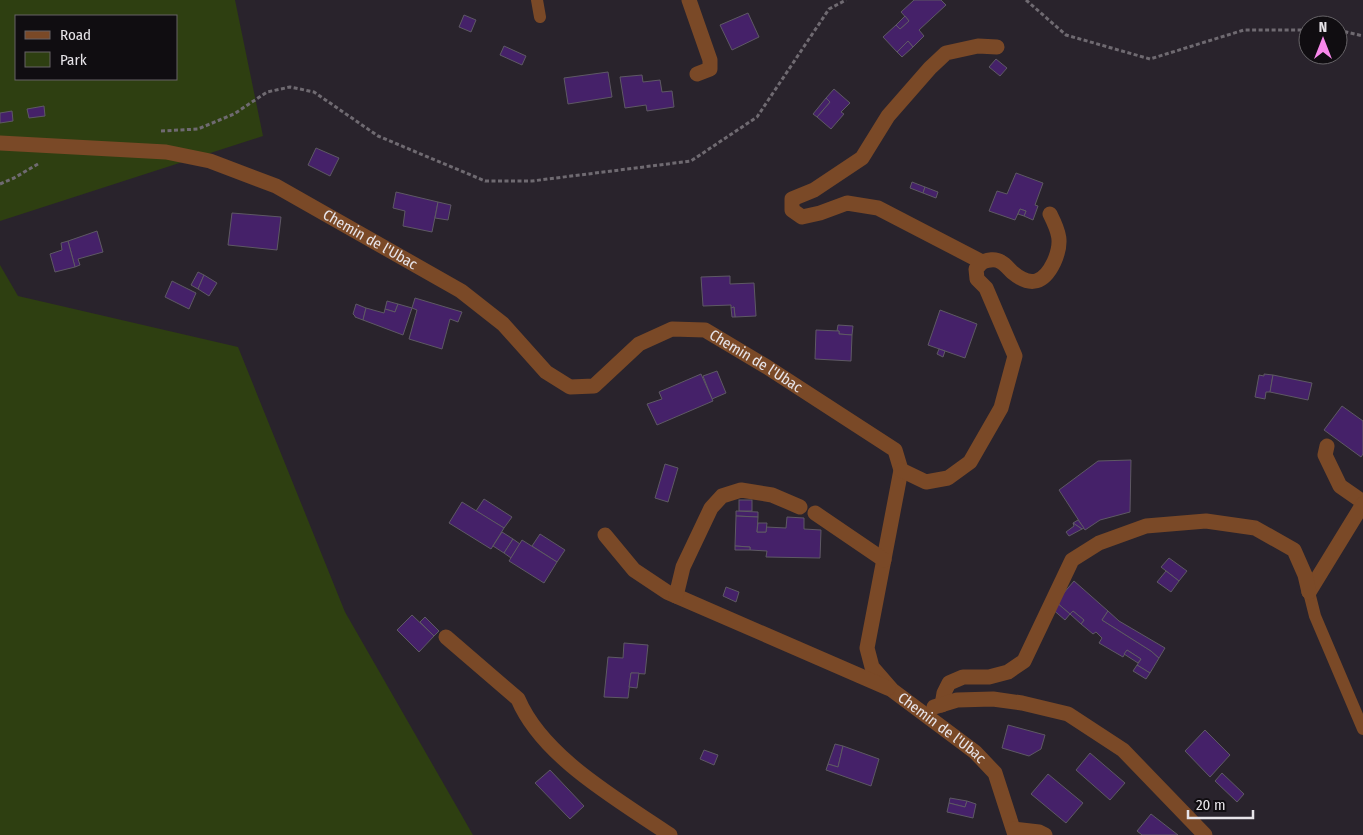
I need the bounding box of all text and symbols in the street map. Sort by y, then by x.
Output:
legend [15,15,178,80]
north arrow [1298,15,1348,65]
text: N [1319,19,1327,36]
text: Road [60,26,91,44]
text: Park [60,51,87,69]
street label: Chemin de l'Ubac [320,205,421,274]
street label: Chemin de l'Ubac [706,326,806,397]
street label: Chemin de l'Ubac [894,689,990,767]
scale bar [1188,788,1253,820]
text: 20 m [1196,796,1226,814]

